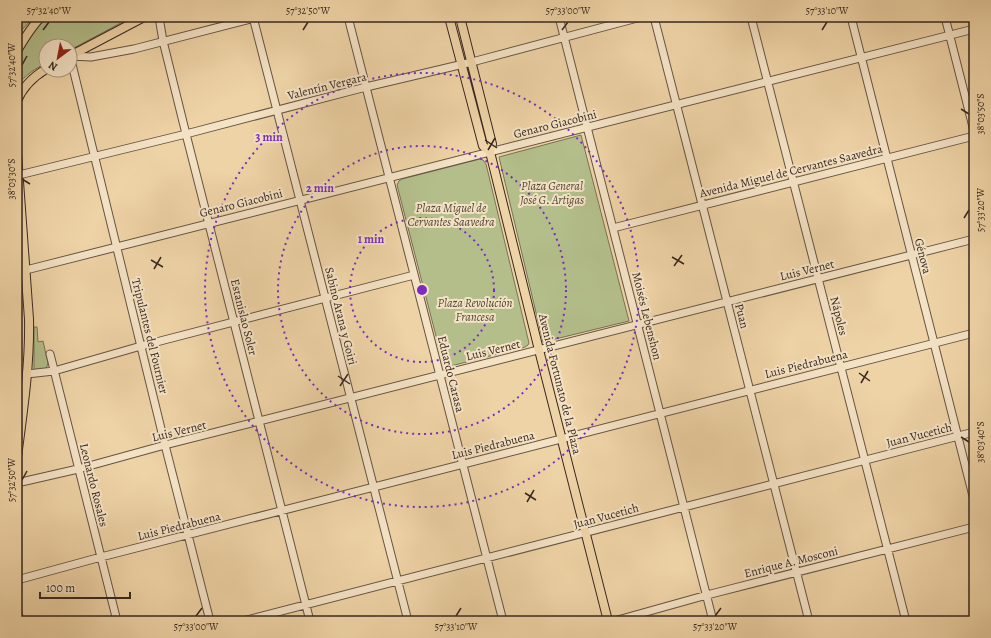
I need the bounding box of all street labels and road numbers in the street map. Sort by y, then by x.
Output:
street label: Valentín Vergara [285,68,369,104]
street label: Genaro Giacobini [512,106,598,142]
street label: Avenida Miguel de Cervantes Saavedra [697,140,884,202]
street label: Genaro Giacobini [198,185,284,221]
street label: Génova [911,236,935,276]
street label: Luis Vernet [778,256,836,284]
street label: Sabino Arana y Goiri [321,265,361,367]
street label: Moisés Lebenshon [628,270,666,362]
street label: Tripulantes del Fournier [128,277,172,396]
street label: Estanislao Soler [227,277,261,357]
street label: Nápoles [826,295,852,337]
street label: Puan [731,302,753,331]
street label: Avenida Fortunato de la Plaza [535,311,585,456]
street label: Eduardo Carasa [434,334,468,414]
street label: Luis Vernet [464,336,522,364]
street label: Luis Piedrabuena [763,346,850,382]
street label: Luis Vernet [150,417,208,445]
street label: Juan Vucetich [885,419,954,451]
street label: Luis Piedrabuena [450,427,537,463]
street label: Leonardo Rosales [76,442,112,529]
street label: Juan Vucetich [572,499,641,532]
street label: Luis Piedrabuena [136,508,223,544]
street label: Enrique A. Mosconi [742,543,840,581]

